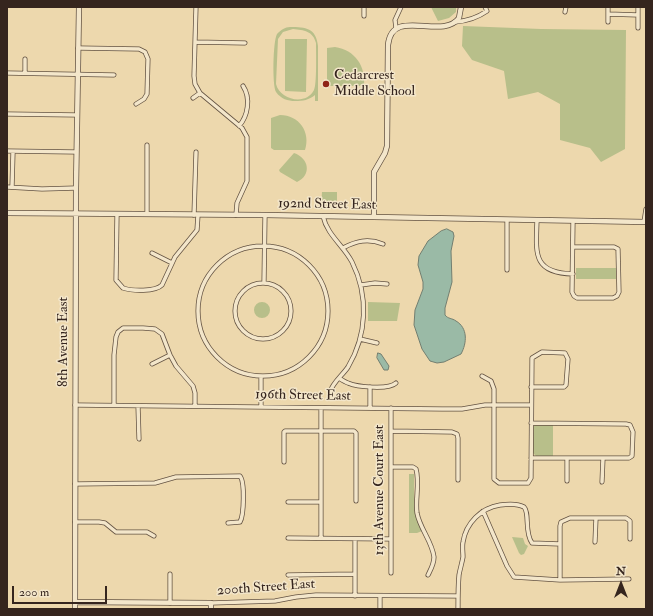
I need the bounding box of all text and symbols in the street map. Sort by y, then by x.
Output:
place label: Cedarcrest Middle School [334,68,415,100]
marker: Cedarcrest Middle School [321,79,331,89]
street label: 192nd Street East [278,196,376,214]
street label: 8th Avenue East [56,297,72,387]
street label: 196th Street East [255,387,351,405]
street label: 13th Avenue Court East [372,425,388,555]
north arrow [601,564,641,604]
text: N [616,565,626,578]
street label: 200th Street East [216,576,316,600]
scale bar [14,578,109,604]
text: 200 m [19,585,49,600]

